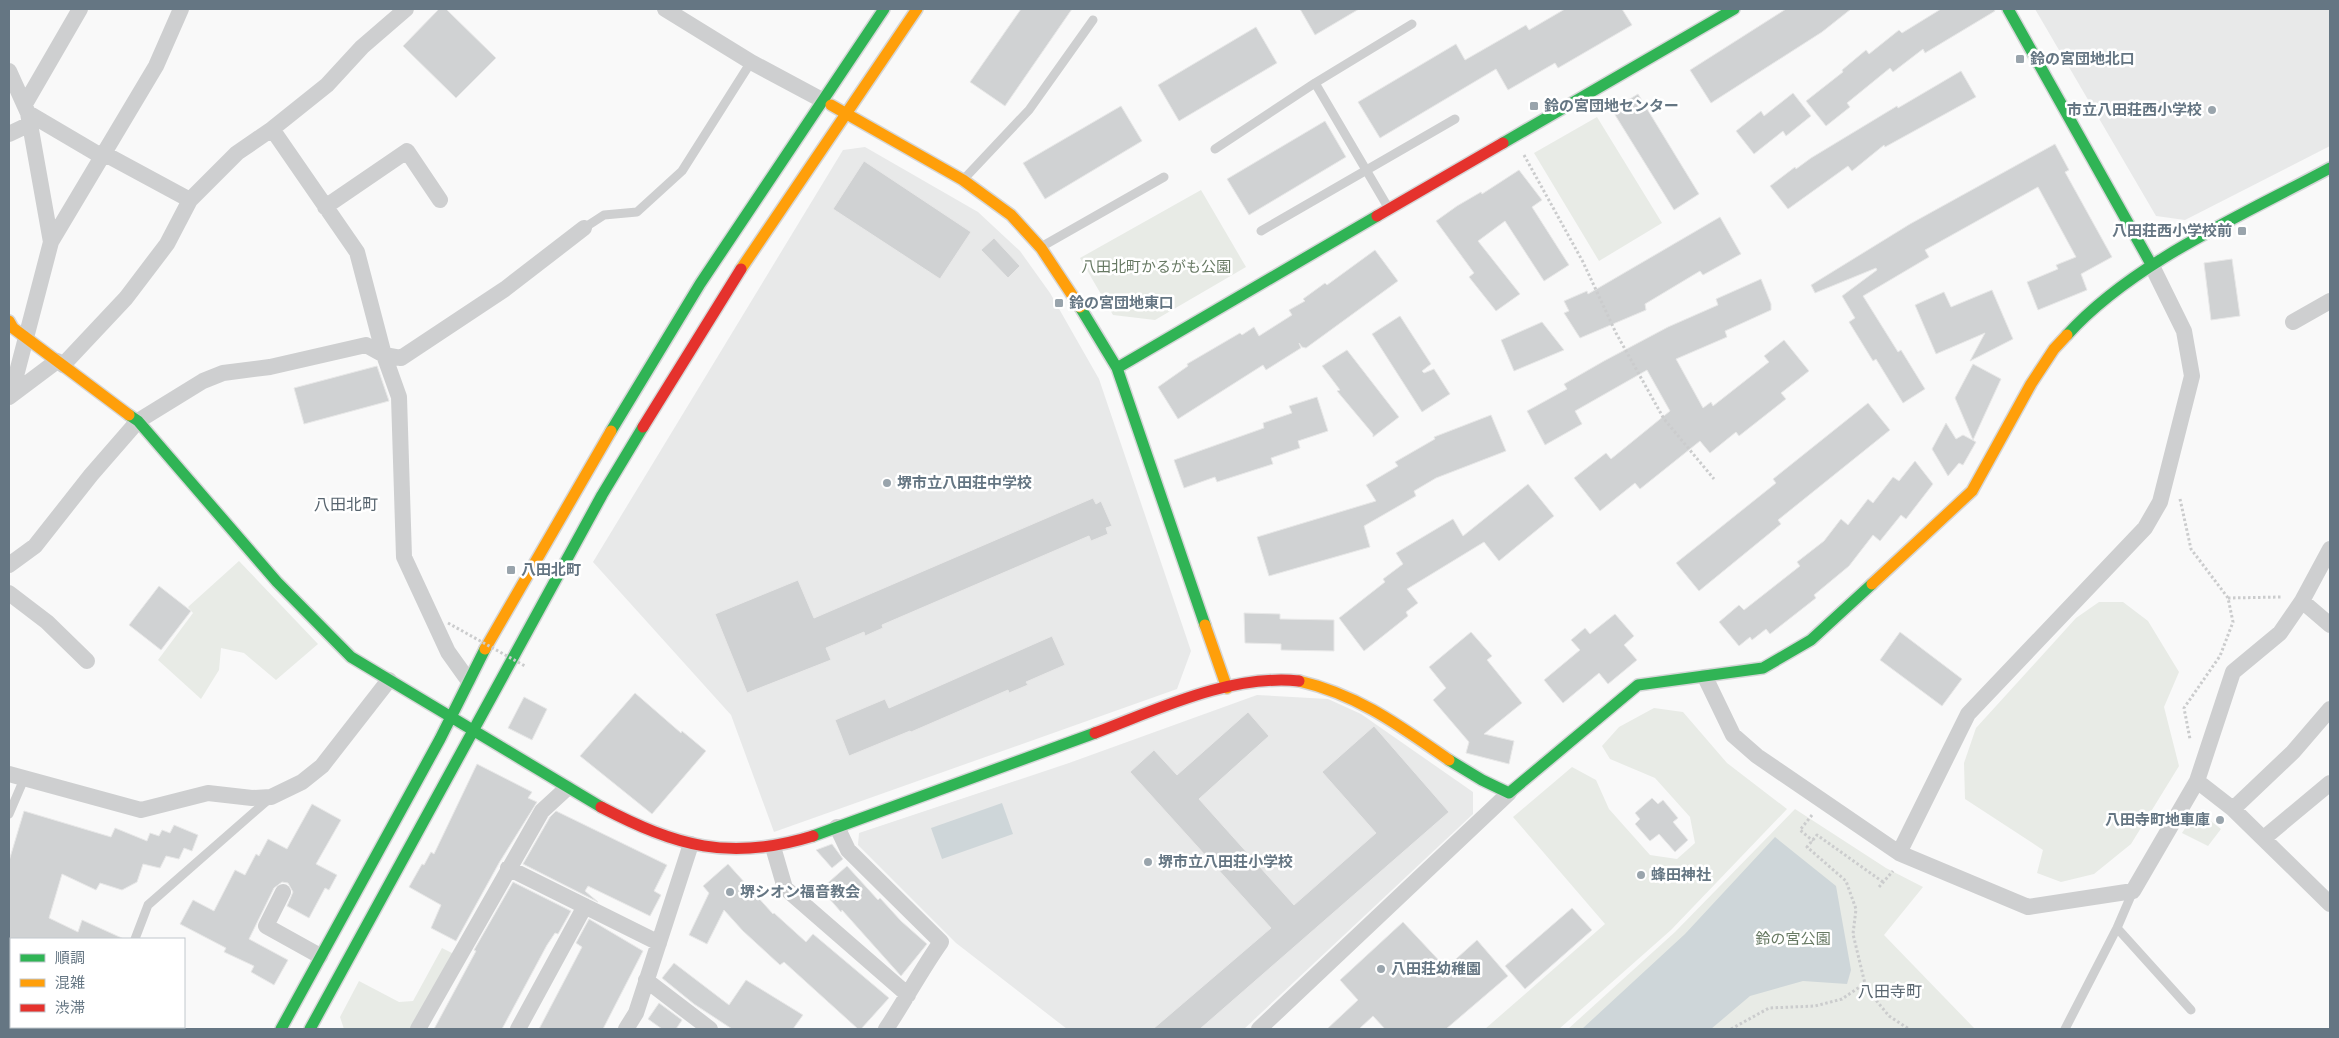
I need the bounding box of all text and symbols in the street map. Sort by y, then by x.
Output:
place label: 鈴の宮団地北口 [2030,49,2135,69]
marker: 鈴の宮団地北口 [2014,53,2026,65]
place label: 鈴の宮団地センター [1544,96,1679,116]
marker: 鈴の宮団地センター [1528,100,1540,112]
place label: 市立八田荘西小学校 [2067,100,2202,120]
marker: 市立八田荘西小学校 [2206,104,2218,116]
place label: 八田荘西小学校前 [2112,221,2232,241]
marker: 八田荘西小学校前 [2236,225,2248,237]
park label: 八田北町かるがも公園 [1081,257,1231,277]
place label: 鈴の宮団地東口 [1069,293,1174,313]
marker: 鈴の宮団地東口 [1053,297,1065,309]
place label: 堺市立八田荘中学校 [897,473,1032,493]
marker: 堺市立八田荘中学校 [881,477,893,489]
district label: 八田北町 [314,494,378,516]
place label: 八田北町 [521,560,581,580]
marker: 八田北町 [505,564,517,576]
place label: 八田寺町地車庫 [2105,810,2210,830]
marker: 八田寺町地車庫 [2214,814,2226,826]
place label: 堺市立八田荘小学校 [1158,852,1293,872]
marker: 堺市立八田荘小学校 [1142,856,1154,868]
place label: 蜂田神社 [1651,865,1711,885]
marker: 蜂田神社 [1635,869,1647,881]
place label: 堺シオン福音教会 [740,882,860,902]
marker: 堺シオン福音教会 [724,886,736,898]
park label: 鈴の宮公園 [1755,929,1831,949]
legend [10,938,185,1028]
text: 順調 [55,948,85,968]
place label: 八田荘幼稚園 [1391,959,1481,979]
marker: 八田荘幼稚園 [1375,963,1387,975]
text: 混雑 [55,973,85,993]
district label: 八田寺町 [1858,981,1922,1003]
text: 渋滞 [55,998,85,1018]

